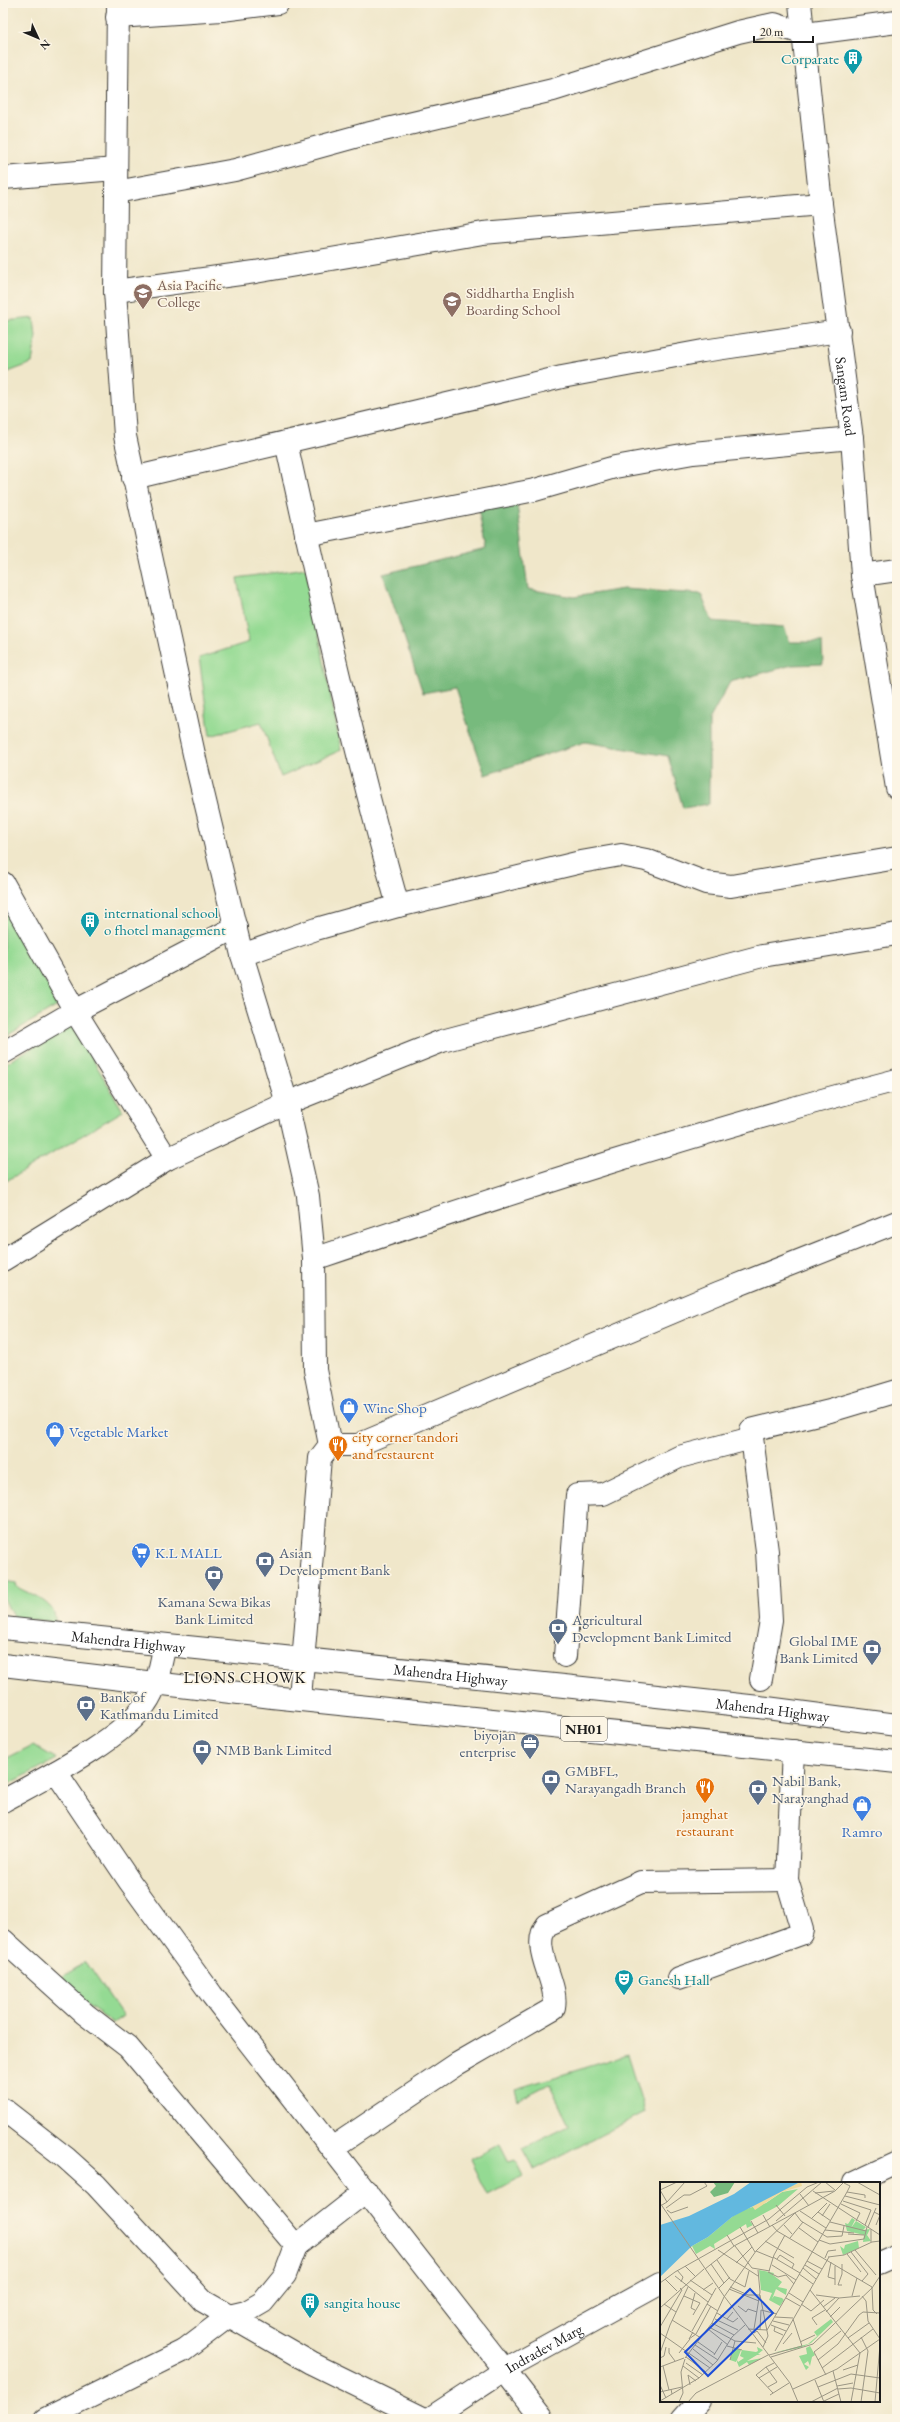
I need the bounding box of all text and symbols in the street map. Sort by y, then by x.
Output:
north arrow [18,18,58,58]
scale bar [754,18,813,44]
text: 20 m [760,24,784,40]
text: N [37,37,53,53]
building icon: Corparate [842,47,864,75]
place label: Corparate [781,49,839,68]
place label: Asia Pacific College [156,275,222,311]
school or university icon: Asia Pacific College [132,282,154,310]
place label: Siddhartha English Boarding School [466,283,575,319]
school or university icon: Siddhartha English Boarding School [441,290,463,318]
street label: Sangam Road [832,356,861,437]
place label: international school o fhotel management [104,903,226,939]
building icon: international school o fhotel management [79,910,101,938]
shop icon: Wine Shop [338,1396,360,1424]
place label: Wine Shop [363,1398,427,1417]
shop icon: Vegetable Market [44,1420,66,1448]
place label: Vegetable Market [69,1422,169,1441]
place label: city corner tandori and restaurent [352,1427,459,1463]
restaurant icon: city corner tandori and restaurent [327,1434,349,1462]
supermarket icon: K.L MALL [130,1541,152,1569]
place label: K.L MALL [155,1543,222,1562]
place label: Asian Development Bank [278,1543,391,1579]
bank icon: Asian Development Bank [254,1550,276,1578]
bank icon: Kamana Sewa Bikas Bank Limited [203,1564,225,1592]
place label: Kamana Sewa Bikas Bank Limited [158,1592,271,1628]
place label: Agricultural Development Bank Limited [571,1610,732,1646]
bank icon: Agricultural Development Bank Limited [547,1617,569,1645]
street label: Mahendra Highway [70,1626,187,1656]
place label: Global IME Bank Limited [779,1631,859,1667]
bank icon: Global IME Bank Limited [861,1638,883,1666]
street label: Mahendra Highway [393,1659,509,1690]
district label: LIONS CHOWK [184,1667,307,1688]
place label: Bank of Kathmandu Limited [100,1687,219,1723]
street label: Mahendra Highway [715,1693,831,1726]
bank icon: Bank of Kathmandu Limited [75,1694,97,1722]
road number: NH01 [561,1717,607,1741]
place label: biyojan enterprise [459,1725,516,1761]
office icon: biyojan enterprise [519,1732,541,1760]
bank icon: NMB Bank Limited [191,1738,213,1766]
place label: NMB Bank Limited [216,1740,332,1759]
place label: GMBFL, Narayangadh Branch [565,1761,687,1797]
bank icon: GMBFL, Narayangadh Branch [540,1768,562,1796]
place label: Nabil Bank, Narayanghad [772,1771,849,1807]
restaurant icon: jamghat restaurant [694,1776,716,1804]
bank icon: Nabil Bank, Narayanghad [747,1778,769,1806]
shop icon: Ramro [851,1794,873,1822]
place label: jamghat restaurant [676,1804,734,1840]
place label: Ramro [842,1822,882,1841]
theatre icon: Ganesh Hall [613,1968,635,1996]
place label: Ganesh Hall [638,1970,710,1989]
inset map [660,2182,880,2402]
building icon: sangita house [299,2291,321,2319]
place label: sangita house [324,2293,401,2312]
street label: Indradev Marg [501,2318,586,2376]

